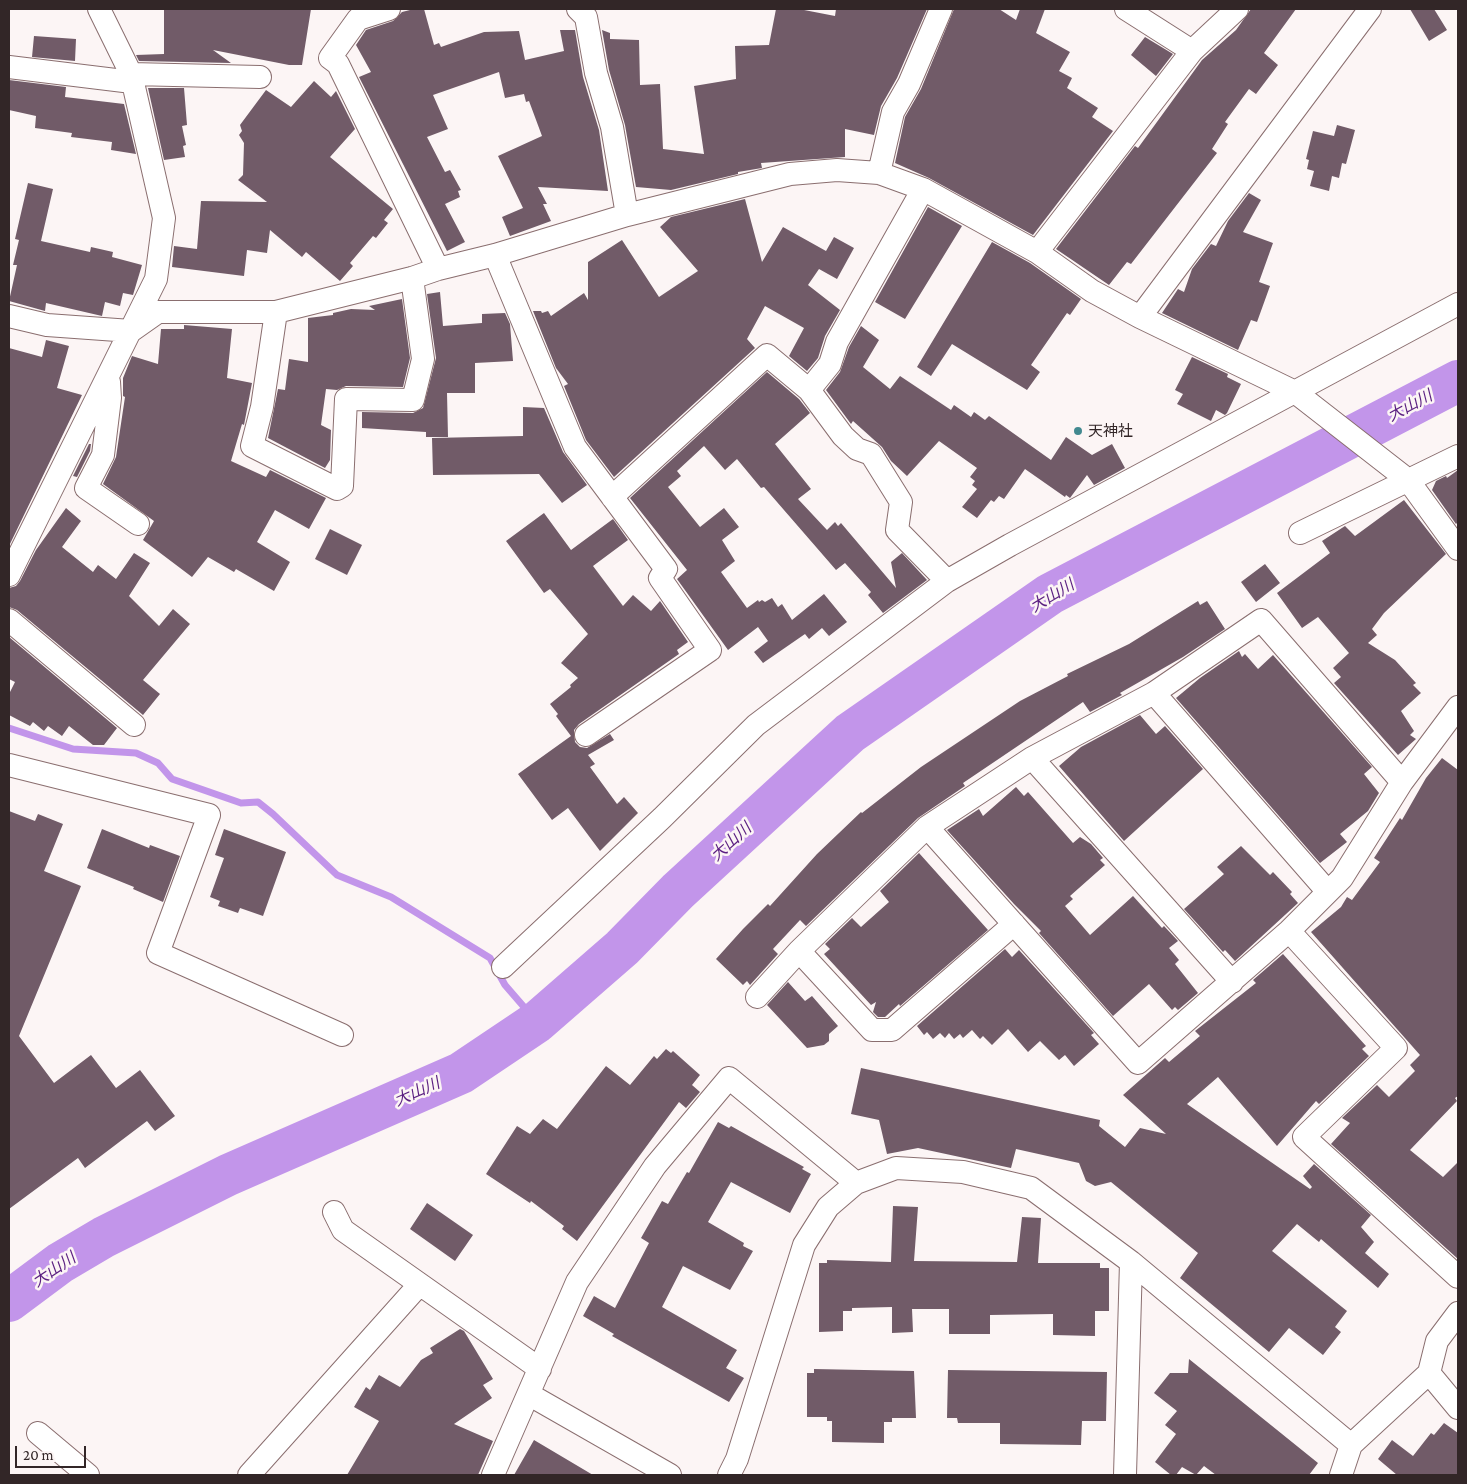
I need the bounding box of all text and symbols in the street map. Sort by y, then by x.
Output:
water label: 大山川 [1384,386,1436,426]
place label: 天神社 [1088,422,1133,440]
marker: 天神社 [1072,425,1084,437]
water label: 大山川 [1026,575,1078,617]
water label: 大山川 [707,819,755,865]
water label: 大山川 [391,1073,443,1111]
water label: 大山川 [29,1249,79,1291]
scale bar [18,1436,89,1468]
text: 20 m [23,1447,54,1463]

